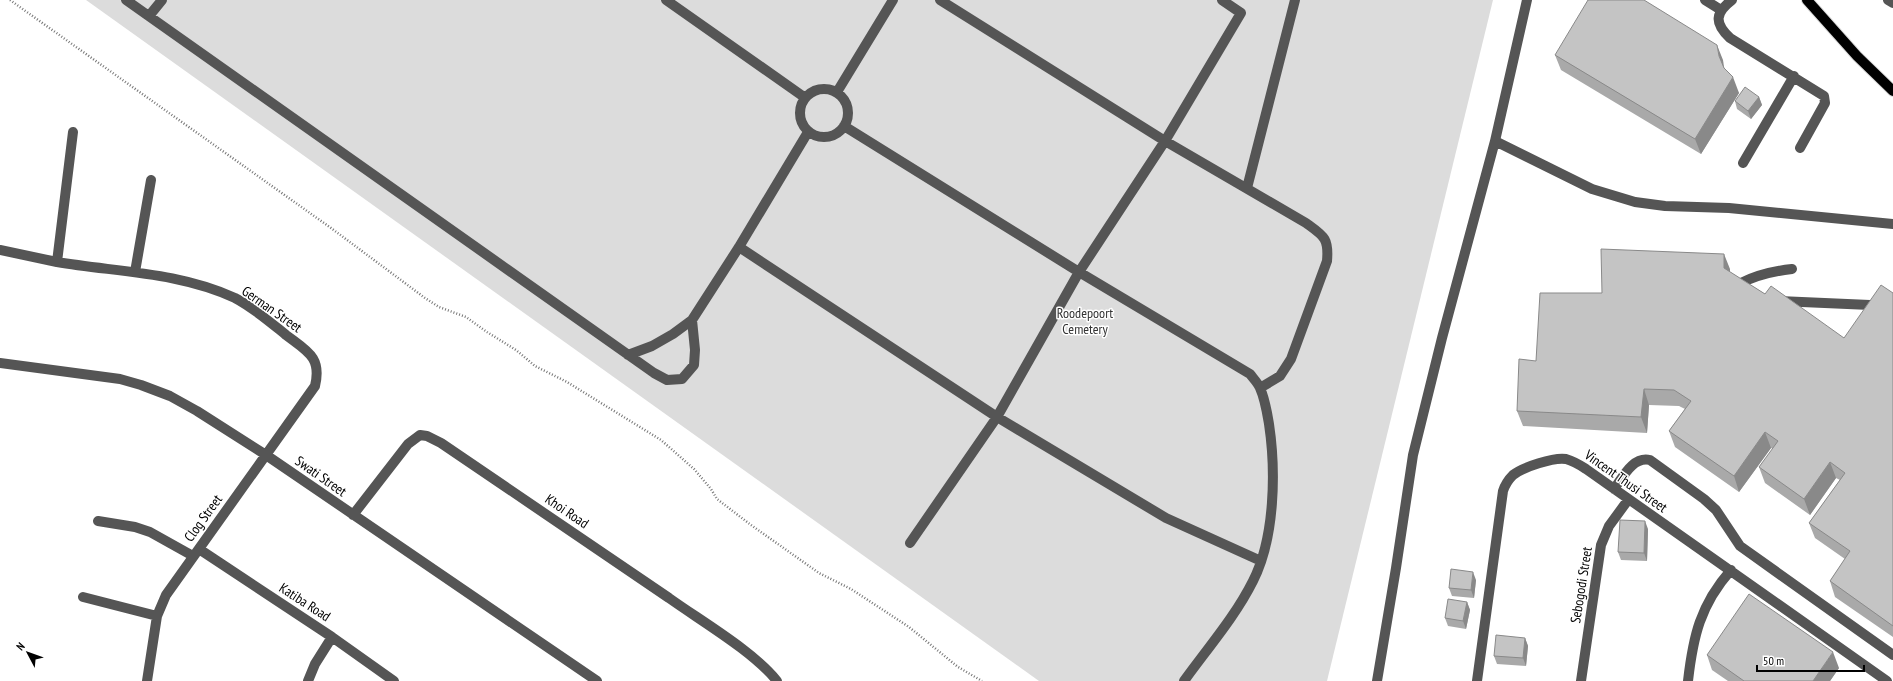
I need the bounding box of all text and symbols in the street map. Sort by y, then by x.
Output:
street label: German Street [238,282,306,336]
park label: Roodepoort Cemetery [1057,304,1113,338]
street label: Vincent Thusi Street [1580,445,1671,516]
street label: Swati Street [292,452,350,500]
street label: Khoi Road [542,490,592,532]
street label: Clog Street [180,491,226,545]
street label: Sebogodi Street [1566,545,1596,624]
street label: Katiba Road [276,579,334,625]
north arrow [8,633,48,673]
text: N [13,640,28,653]
scale bar [1757,647,1864,673]
text: 50 m [1763,653,1784,668]

